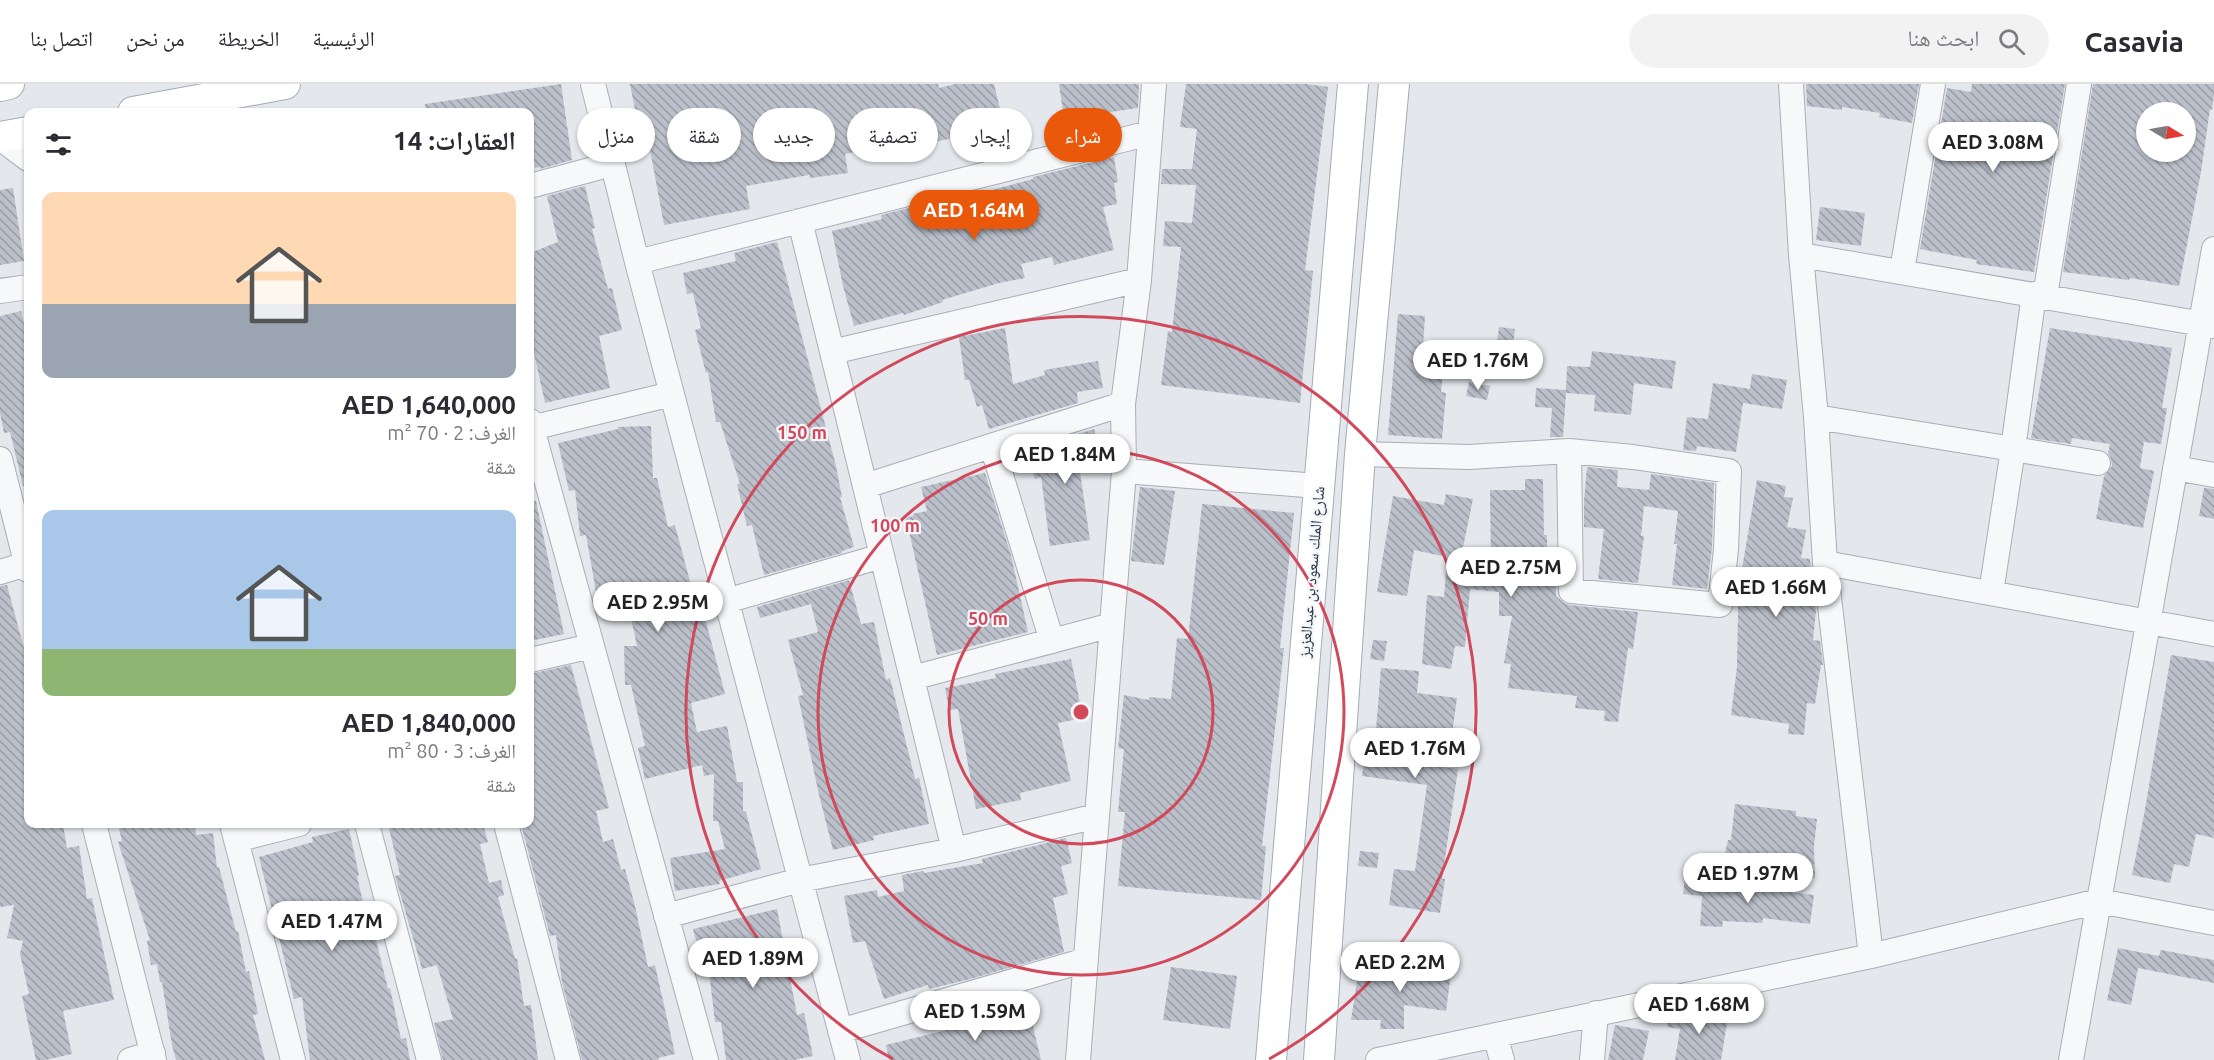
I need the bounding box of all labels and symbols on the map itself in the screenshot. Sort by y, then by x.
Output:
north arrow [2136,102,2196,162]
pin: AED 3.08M [1924,122,2062,173]
pin: AED 1.64M [905,190,1043,241]
pin: AED 1.76M [1409,340,1547,391]
text: 150 m [777,422,827,442]
pin: AED 1.84M [996,434,1134,485]
street label: شارع الملك سعود بن عبدالعزيز [1294,485,1329,660]
text: 100 m [870,515,920,535]
pin: AED 2.75M [1442,547,1580,598]
pin: AED 1.66M [1707,567,1845,618]
pin: AED 2.95M [589,582,727,633]
text: 50 m [968,608,1008,628]
centre of rings [1071,702,1091,722]
pin: AED 1.76M [1346,728,1484,779]
pin: AED 1.97M [1679,853,1817,904]
pin: AED 1.47M [263,901,401,952]
pin: AED 1.89M [684,938,822,989]
pin: AED 2.2M [1338,942,1462,993]
pin: AED 1.68M [1630,984,1768,1035]
pin: AED 1.59M [906,991,1044,1042]

